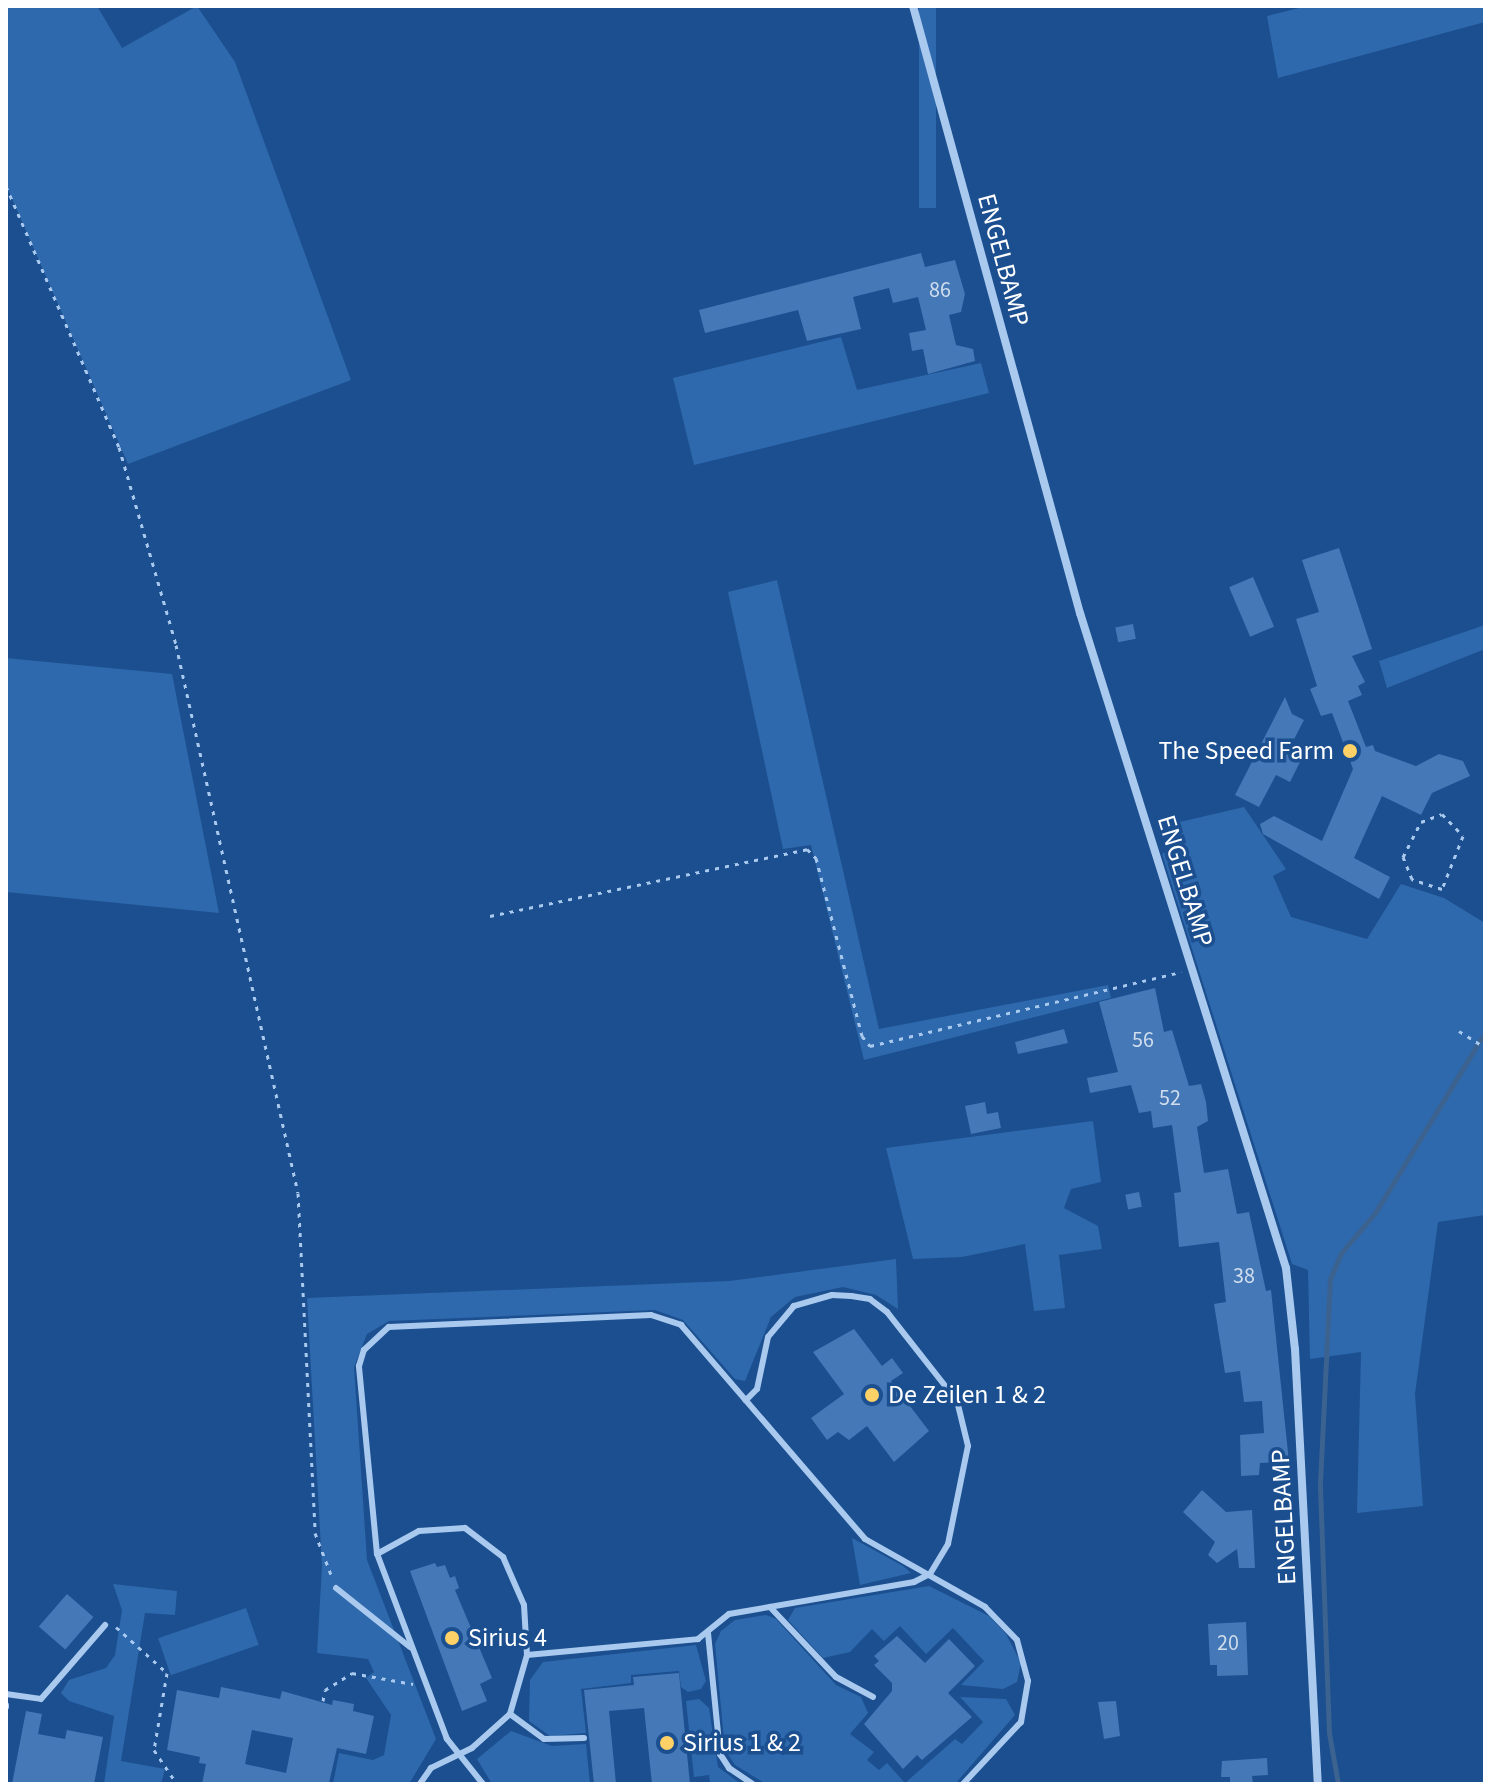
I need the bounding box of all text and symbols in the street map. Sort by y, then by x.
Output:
street label: ENGELBAMP [970,190,1036,330]
house number: 86 [929,278,951,304]
place label: The Speed Farm [1158,735,1334,767]
marker: The Speed Farm [1341,742,1359,760]
street label: ENGELBAMP [1150,811,1220,951]
house number: 56 [1132,1028,1154,1054]
house number: 52 [1159,1086,1181,1112]
house number: 38 [1233,1264,1255,1290]
place label: De Zeilen 1 & 2 [888,1379,1046,1411]
marker: De Zeilen 1 & 2 [863,1386,881,1404]
street label: ENGELBAMP [1265,1448,1303,1586]
place label: Sirius 4 [468,1622,547,1654]
marker: Sirius 4 [443,1629,461,1647]
house number: 20 [1217,1631,1239,1657]
place label: Sirius 1 & 2 [683,1727,801,1759]
marker: Sirius 1 & 2 [658,1734,676,1752]

